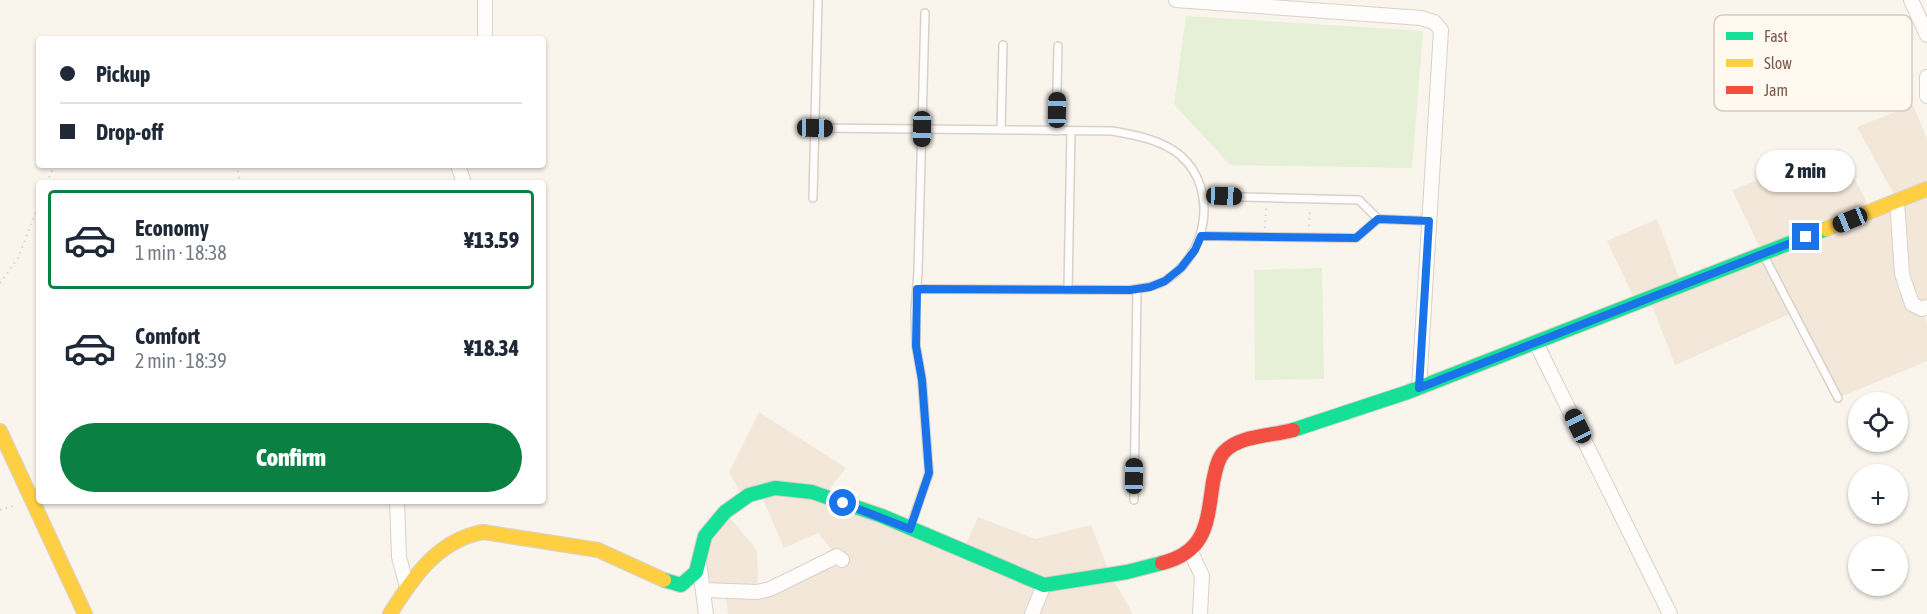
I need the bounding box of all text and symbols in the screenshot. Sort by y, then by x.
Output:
legend [1714,15,1912,111]
text: Fast [1764,27,1788,45]
text: Slow [1764,54,1792,72]
text: Pickup [96,61,151,87]
text: Jam [1764,81,1788,99]
car [1048,92,1066,128]
car [913,111,931,147]
text: Drop-off [96,119,163,145]
car [797,119,833,137]
callout: 2 min [1756,150,1856,192]
text: 2 min [1785,159,1826,182]
car [1206,186,1242,206]
car [1830,205,1870,235]
icon: car [63,213,117,267]
text: Economy [135,215,209,241]
route end [1792,223,1819,250]
text: ¥13.59 [464,227,519,253]
text: 1 min · 18:38 [135,241,227,264]
icon: car [63,321,117,375]
text: Comfort [135,323,200,349]
text: ¥18.34 [464,335,519,361]
text: 2 min · 18:39 [135,349,227,372]
map controls [1848,392,1908,596]
button: locate [1848,392,1908,452]
car [1562,406,1594,446]
button: Confirm [60,423,522,492]
car [1125,458,1143,494]
button: + [1848,464,1908,524]
route start [829,489,856,516]
button: − [1848,536,1908,596]

